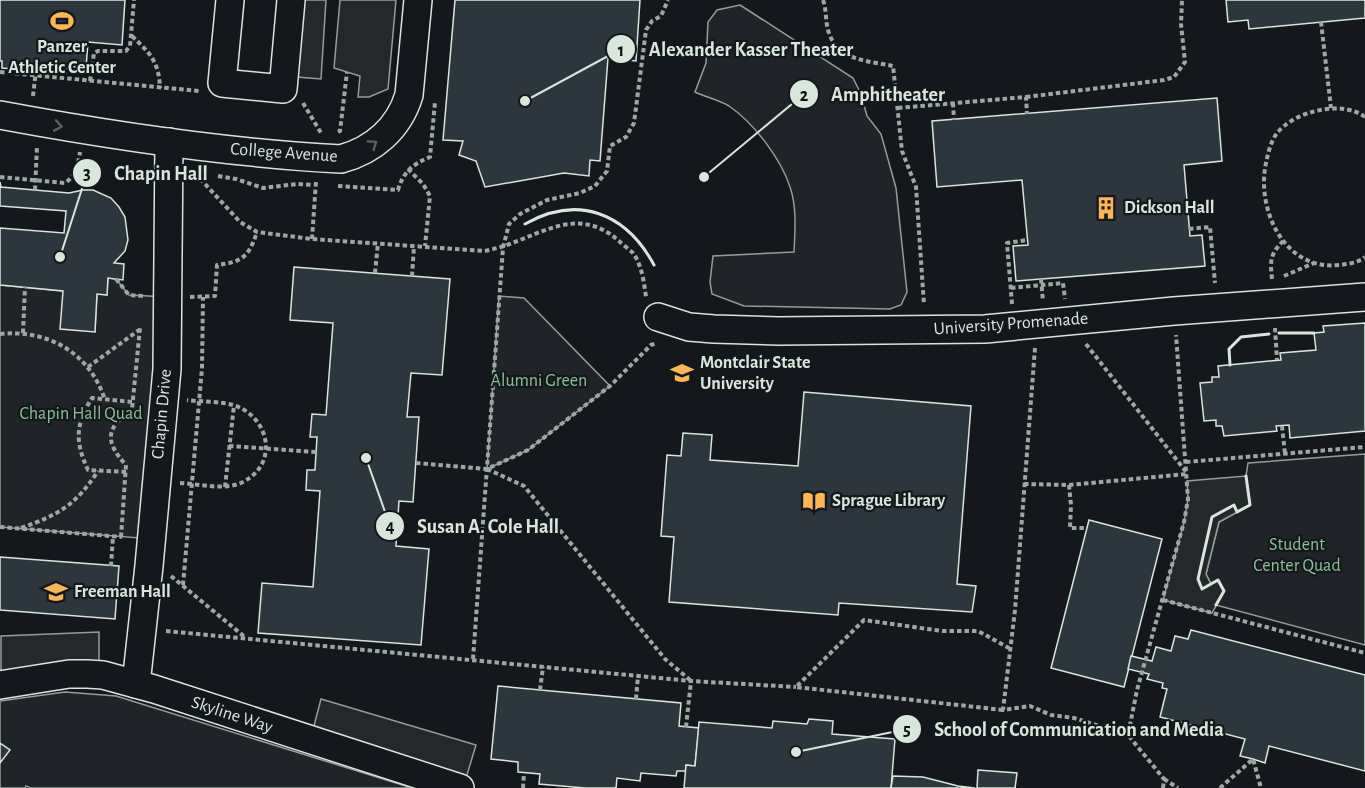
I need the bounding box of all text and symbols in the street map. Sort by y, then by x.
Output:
sports icon: Panzer Athletic Center [49,8,75,34]
callout: Alexander Kasser Theater [606,30,865,68]
place label: Panzer Athletic Center [8,38,116,77]
text: Alexander Kasser Theater [649,40,853,60]
text: 1 [618,42,624,60]
callout: Amphitheater [789,75,957,113]
text: Amphitheater [831,85,945,105]
text: 2 [800,87,809,105]
one-way arrow [53,119,62,131]
street label: College Avenue [230,140,338,166]
one-way arrow [366,140,377,151]
callout: Chapin Hall [72,154,220,192]
text: Chapin Hall [114,164,208,184]
text: 3 [83,165,91,183]
building icon: Dickson Hall [1093,195,1119,221]
place label: Dickson Hall [1124,199,1215,217]
street label: University Promenade [933,310,1089,338]
place label: Montclair State University [700,354,810,393]
school or university icon: Montclair State University [669,360,695,386]
street label: Chapin Drive [149,368,175,460]
park label: Alumni Green [491,372,587,390]
park label: Chapin Hall Quad [19,405,143,423]
library icon: Sprague Library [801,488,827,514]
place label: Sprague Library [832,492,946,510]
callout: Susan A. Cole Hall [375,507,571,545]
text: Susan A. Cole Hall [417,517,559,537]
text: 4 [385,518,395,536]
park label: Student Center Quad [1253,536,1341,575]
school or university icon: Freeman Hall [43,579,69,605]
place label: Freeman Hall [74,583,171,601]
street label: Skyline Way [189,693,275,737]
callout: School of Communication and Media [892,710,1236,748]
text: School of Communication and Media [934,720,1224,740]
text: 5 [903,721,911,739]

